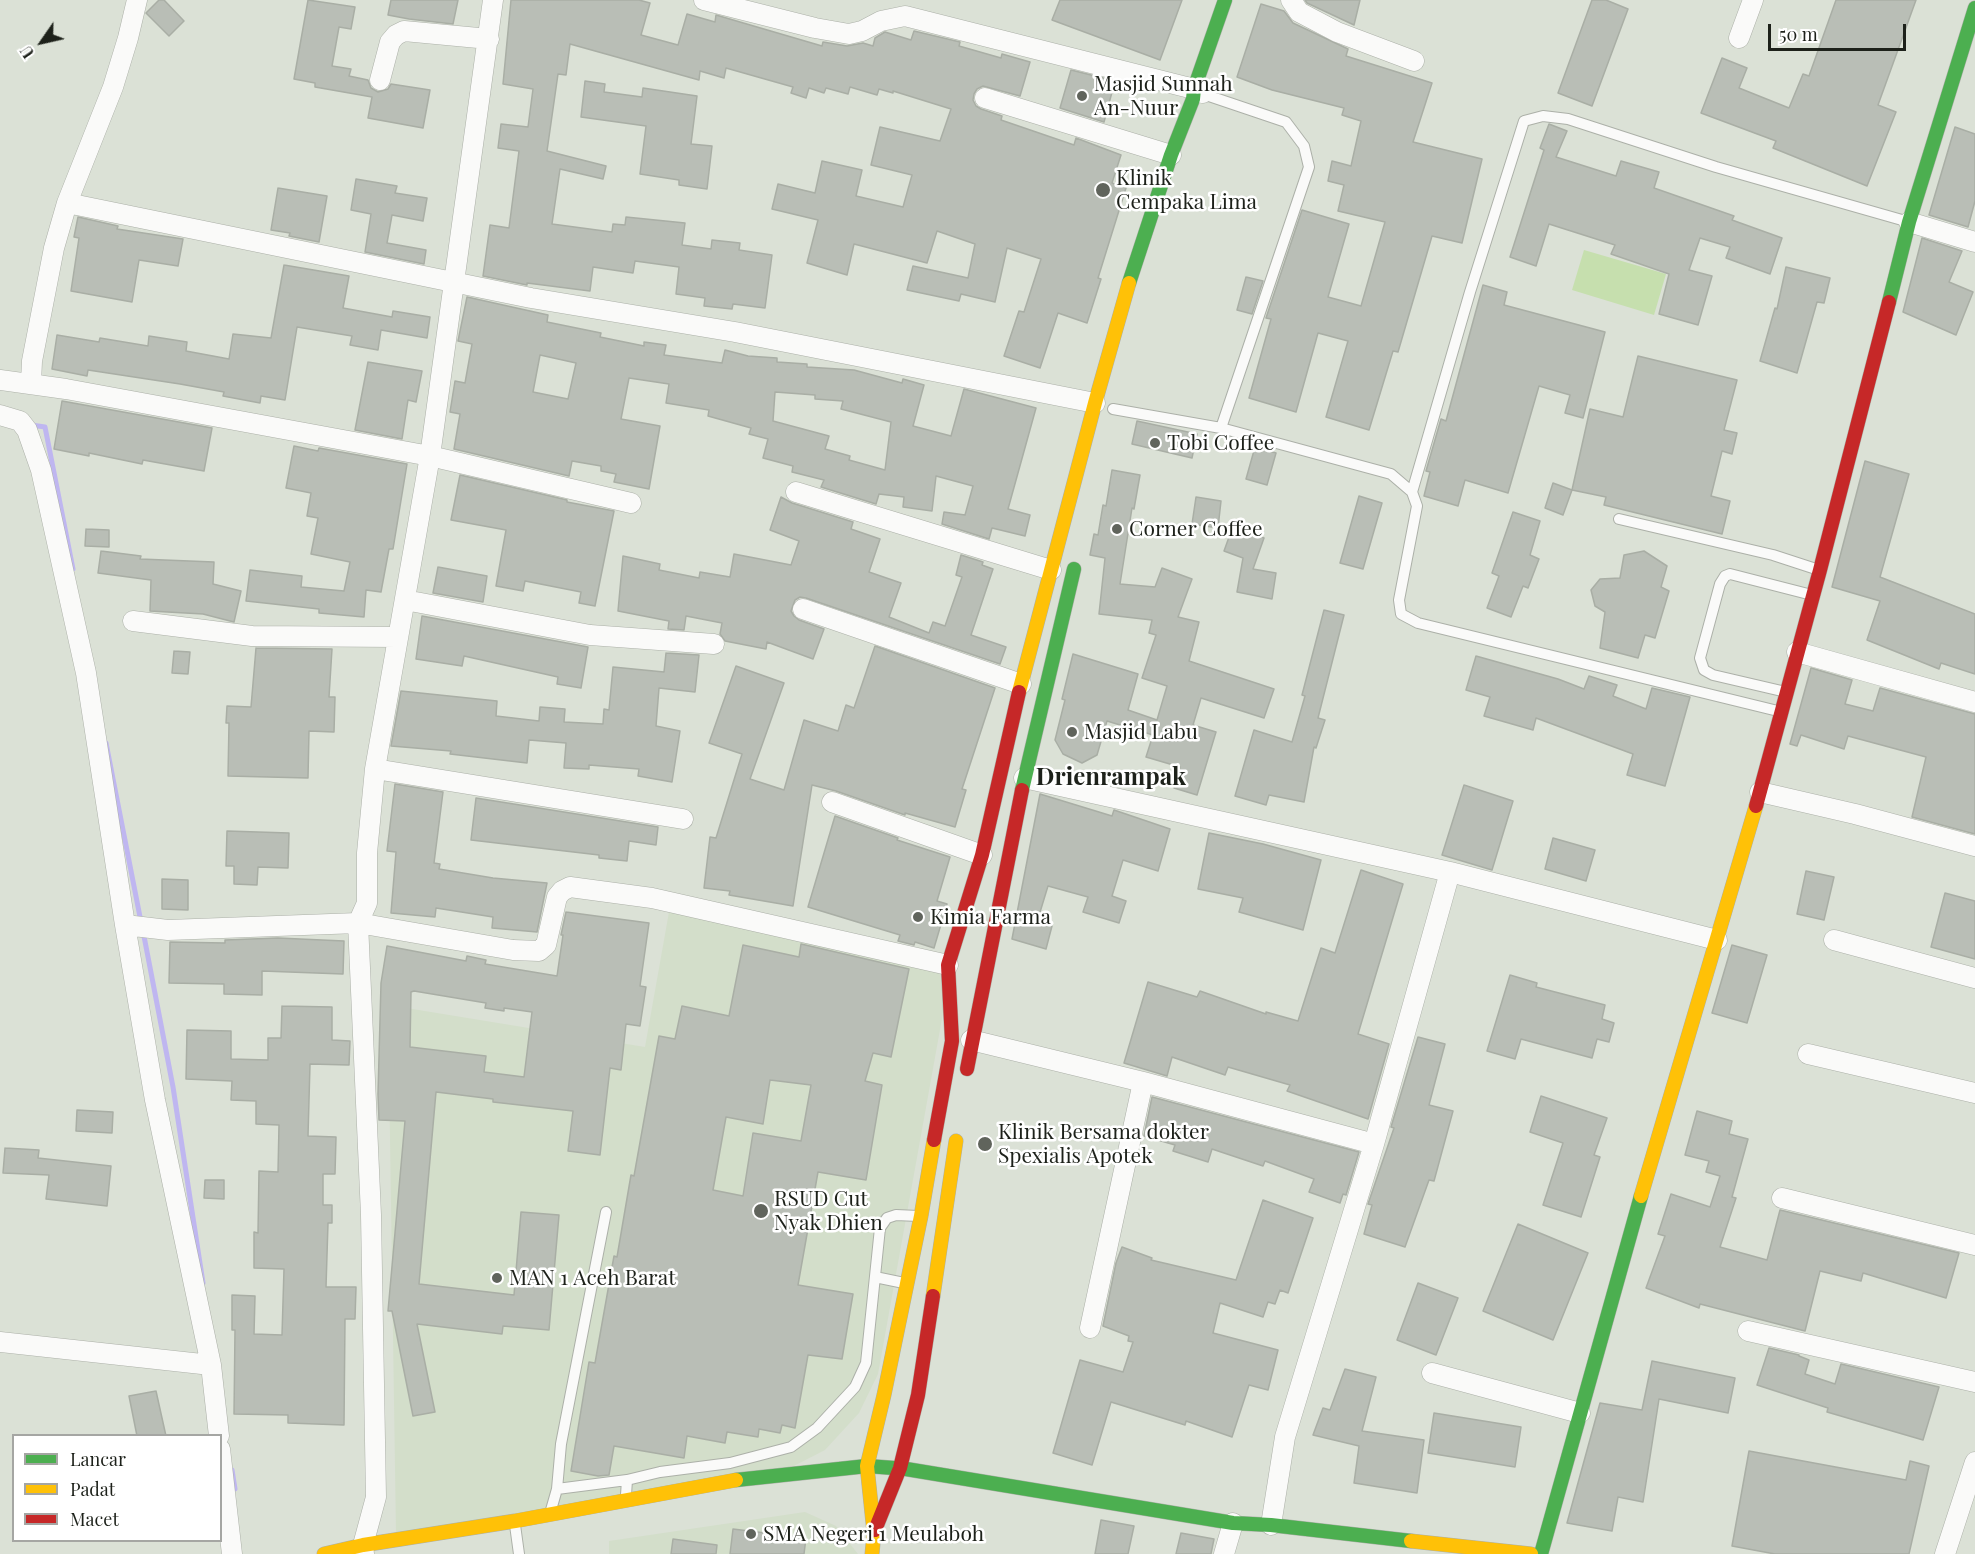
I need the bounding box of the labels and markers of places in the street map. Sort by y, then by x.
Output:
place label: Masjid Sunnah An-Nuur [1094,71,1233,121]
marker: Masjid Sunnah An-Nuur [1075,89,1089,103]
place label: Klinik Cempaka Lima [1116,165,1257,215]
marker: Klinik Cempaka Lima [1094,181,1112,199]
place label: Tobi Coffee [1167,430,1274,456]
marker: Tobi Coffee [1148,436,1162,450]
place label: Corner Coffee [1129,516,1263,542]
marker: Corner Coffee [1110,522,1124,536]
place label: Masjid Labu [1084,719,1198,745]
marker: Masjid Labu [1065,725,1079,739]
place label: Kimia Farma [930,904,1051,930]
marker: Kimia Farma [911,910,925,924]
place label: Klinik Bersama dokter Spexialis Apotek [998,1119,1209,1169]
marker: Klinik Bersama dokter Spexialis Apotek [976,1135,994,1153]
place label: RSUD Cut Nyak Dhien [774,1186,883,1236]
marker: RSUD Cut Nyak Dhien [752,1202,770,1220]
place label: MAN 1 Aceh Barat [509,1265,676,1291]
marker: MAN 1 Aceh Barat [490,1271,504,1285]
place label: SMA Negeri 1 Meulaboh [763,1521,984,1547]
marker: SMA Negeri 1 Meulaboh [744,1527,758,1541]

